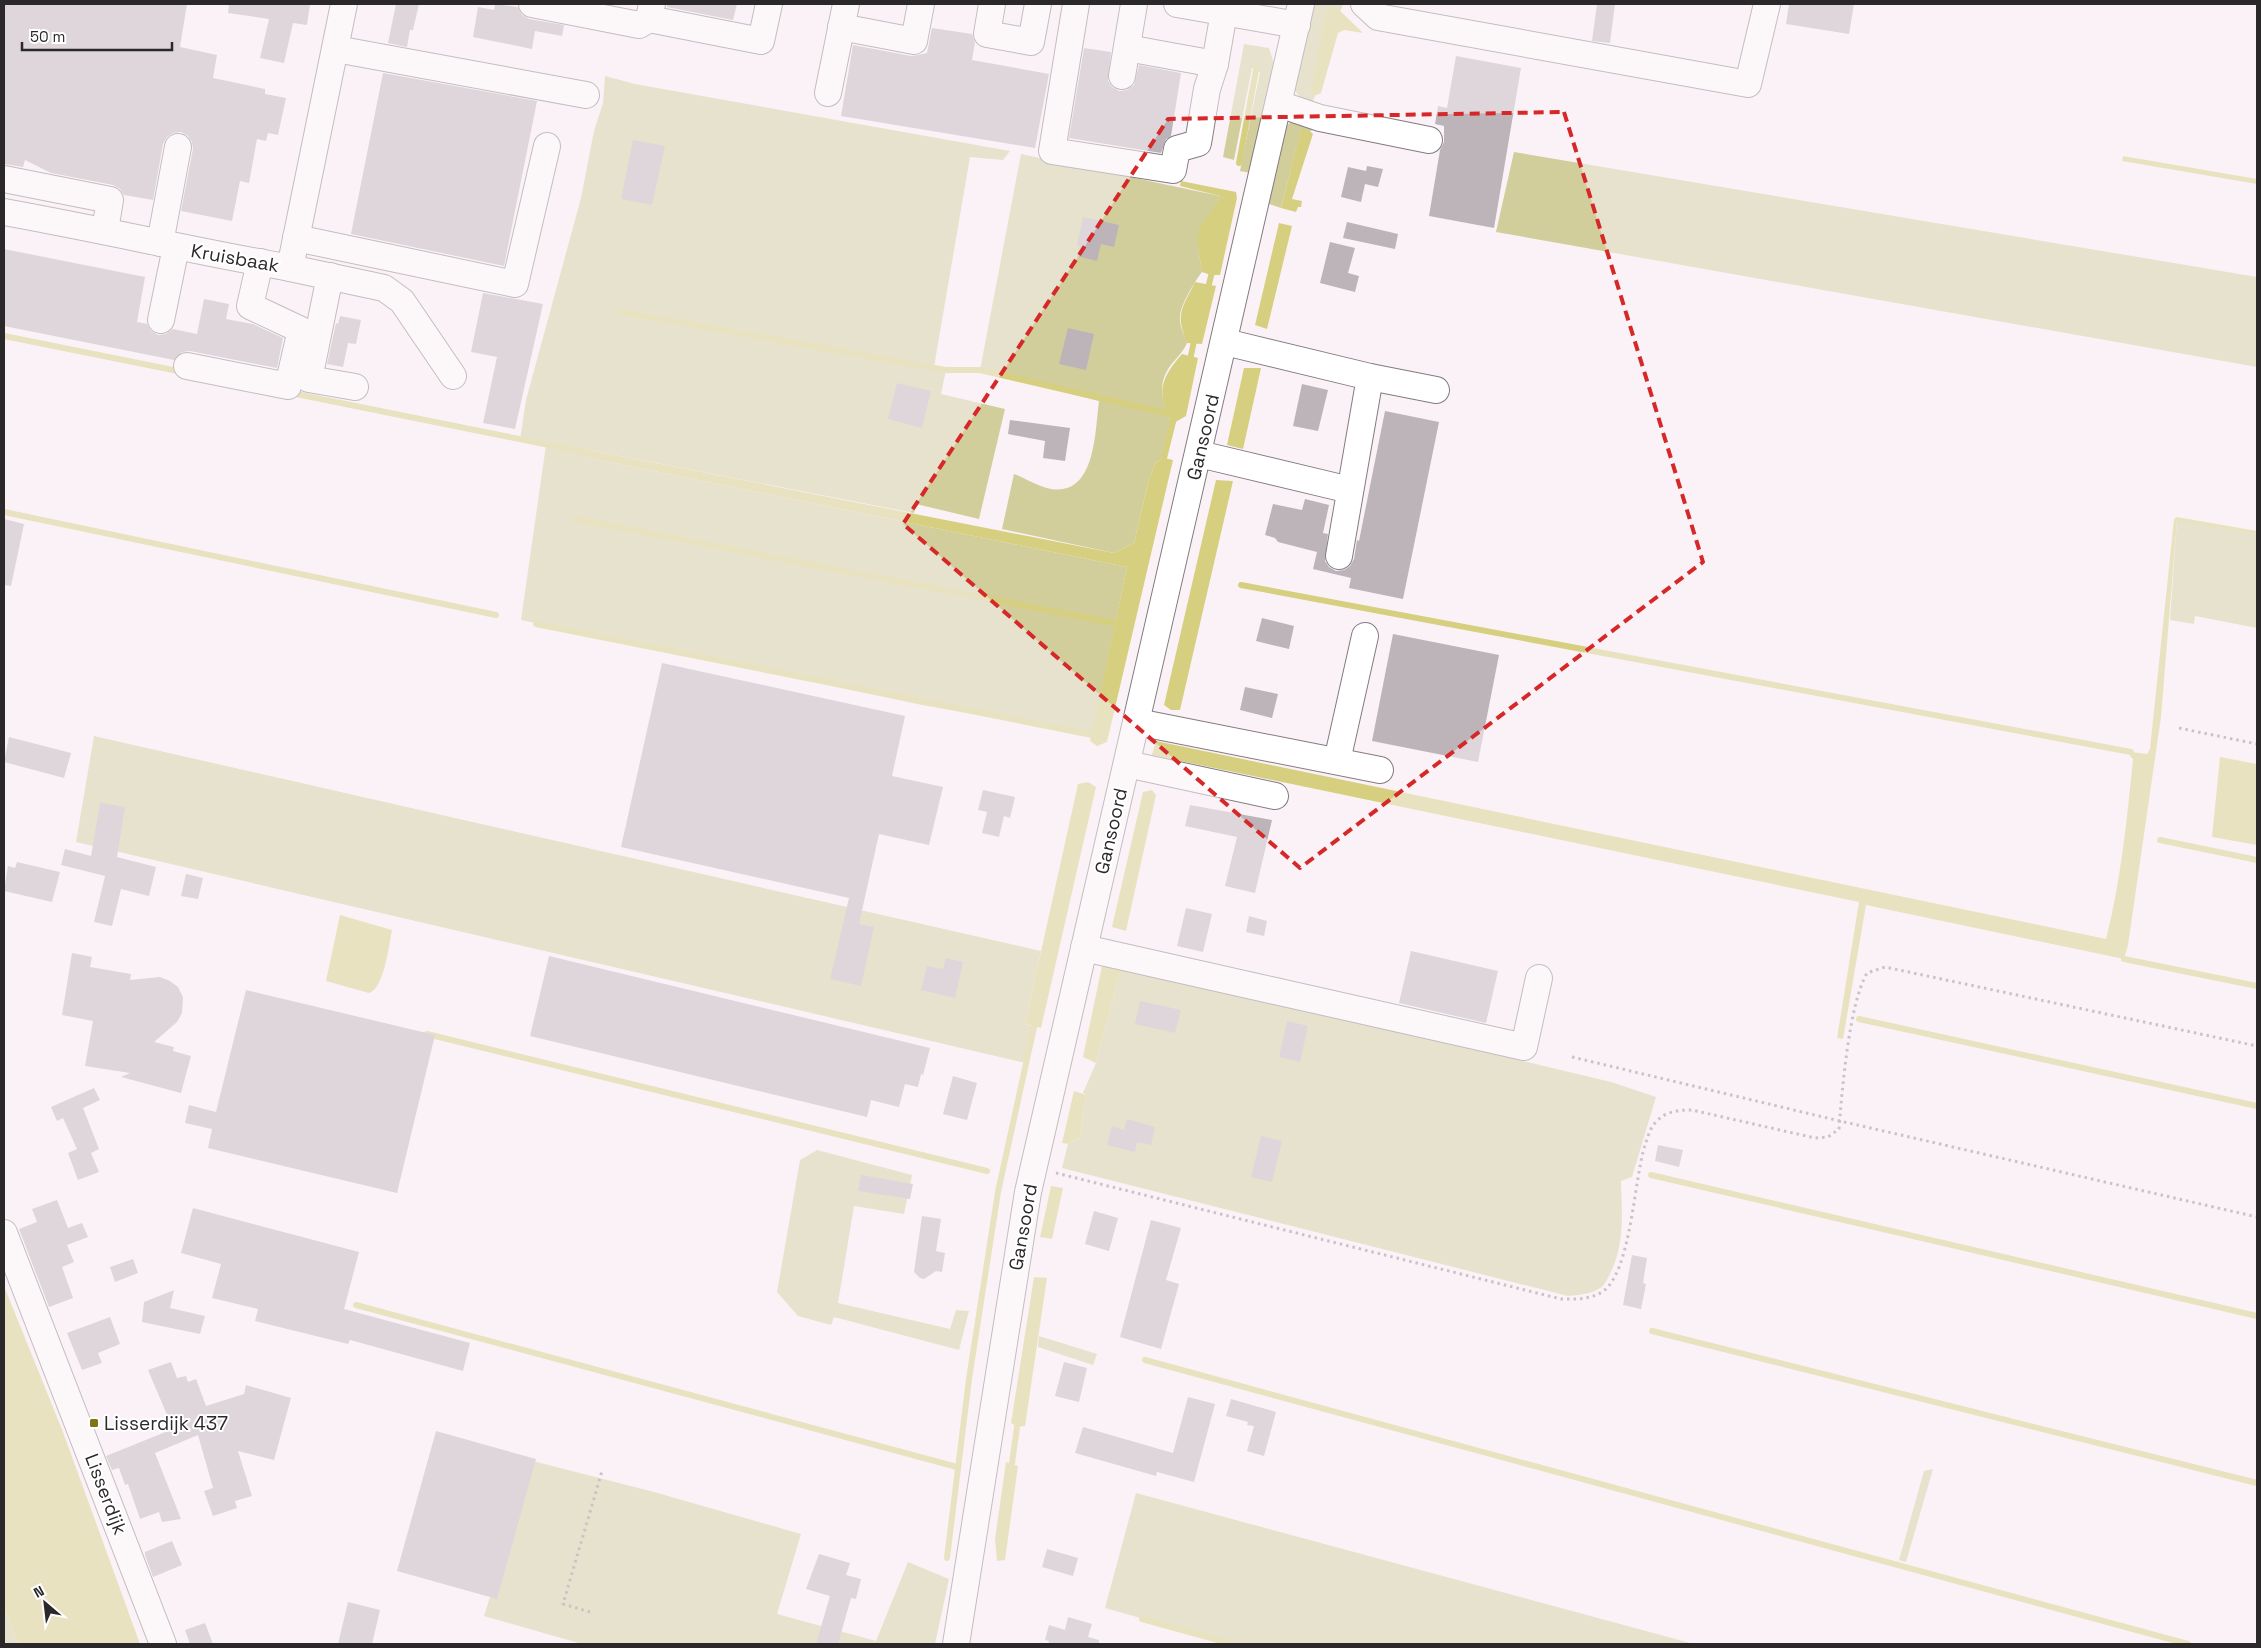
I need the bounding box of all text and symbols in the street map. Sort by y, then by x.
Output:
scale bar [22,20,172,52]
text: 50 m [30,27,65,46]
street label: Kruisbaak [189,238,281,278]
street label: Gansoord [1181,391,1225,483]
street label: Gansoord [1089,785,1133,877]
street label: Gansoord [1003,1182,1043,1272]
place label: Lisserdijk 437 [104,1411,228,1436]
marker: Lisserdijk 437 [88,1417,100,1429]
street label: Lisserdijk [79,1450,133,1538]
north arrow [20,1578,70,1628]
text: N [31,1581,47,1602]

